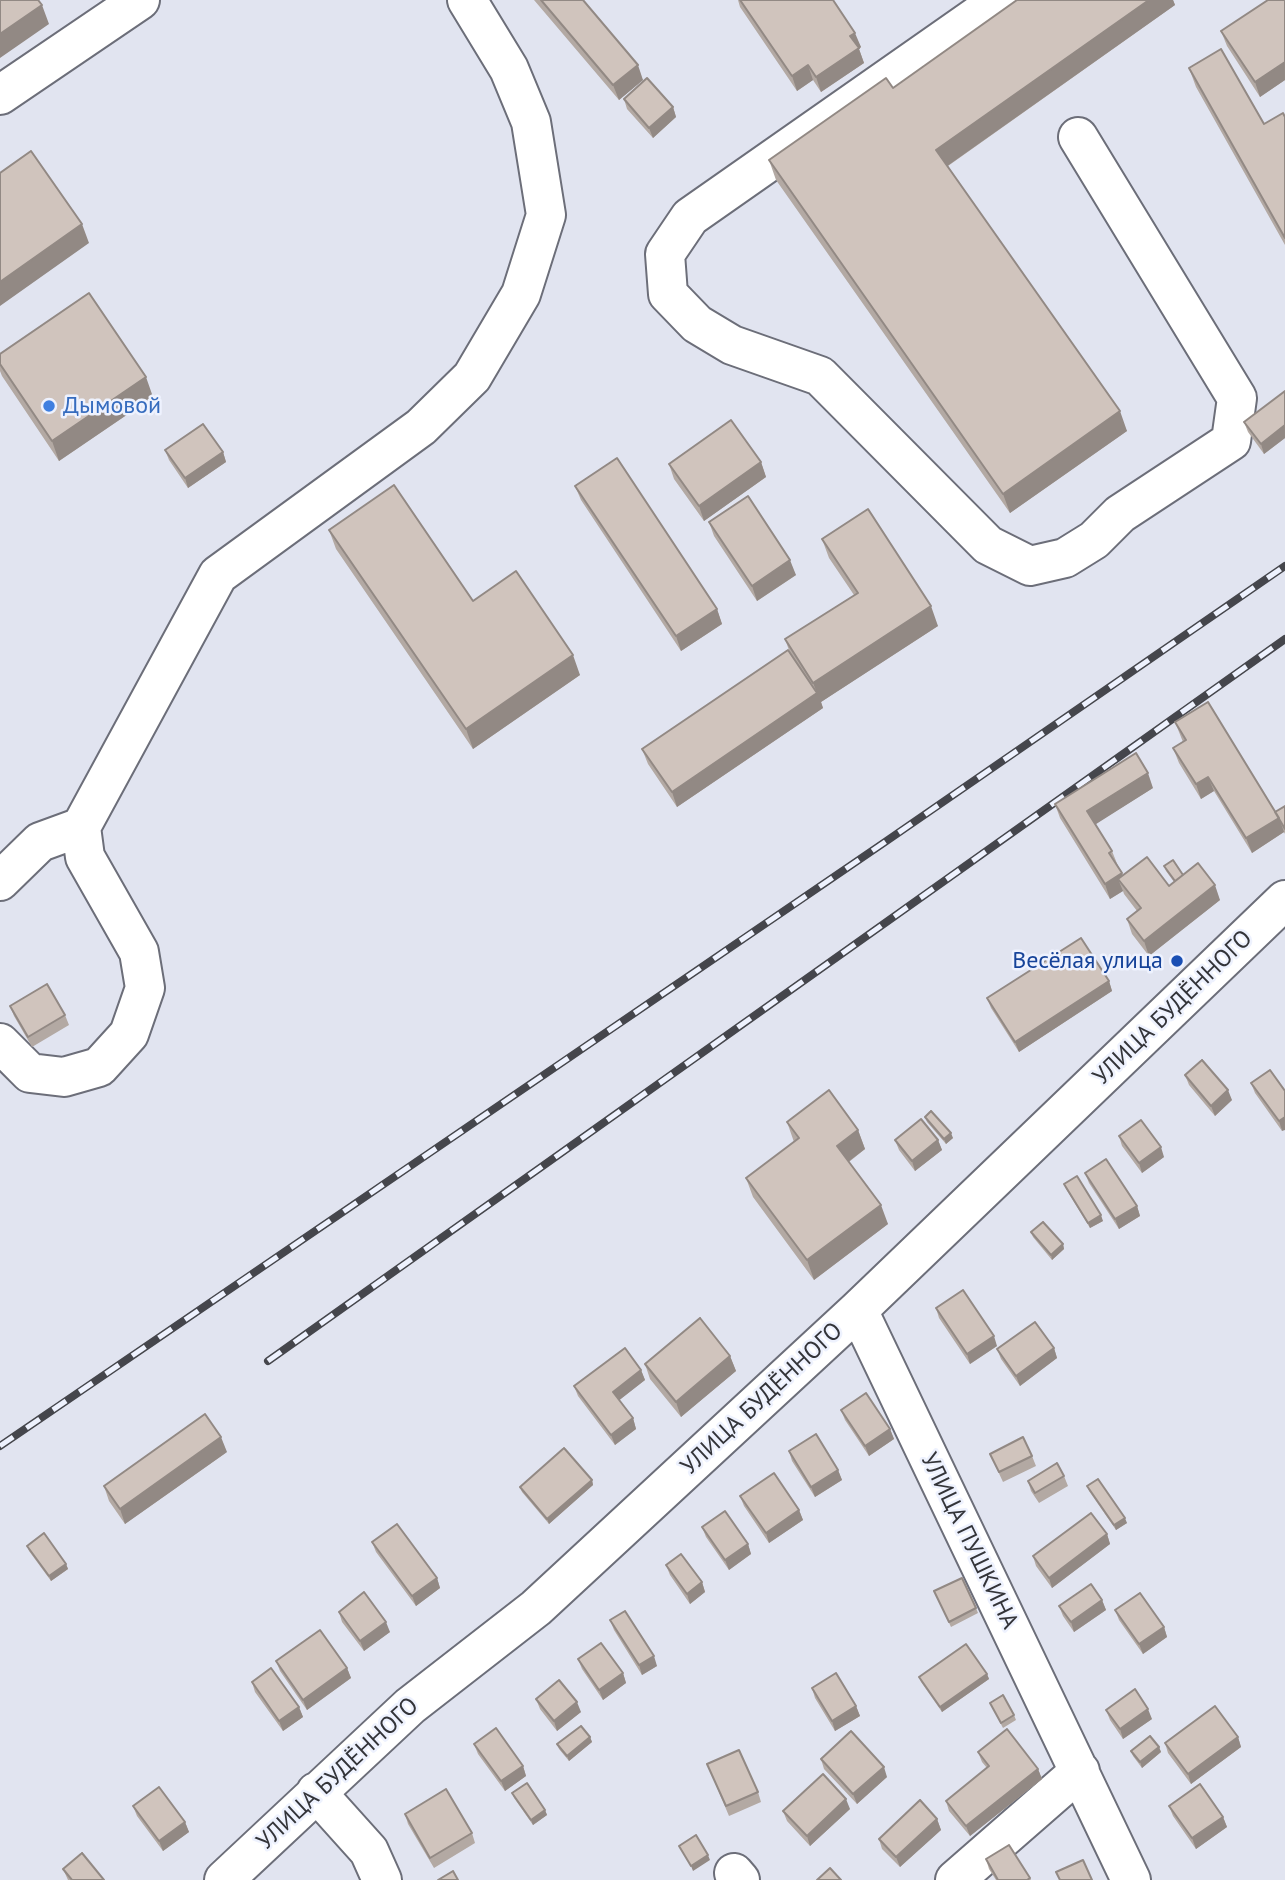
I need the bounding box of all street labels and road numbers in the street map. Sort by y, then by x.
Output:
street label: УЛИЦА БУДЁННОГО [1087,925,1259,1091]
street label: УЛИЦА БУДЁННОГО [675,1317,849,1481]
street label: УЛИЦА ПУШКИНА [914,1448,1024,1634]
street label: УЛИЦА БУДЁННОГО [251,1692,425,1856]

